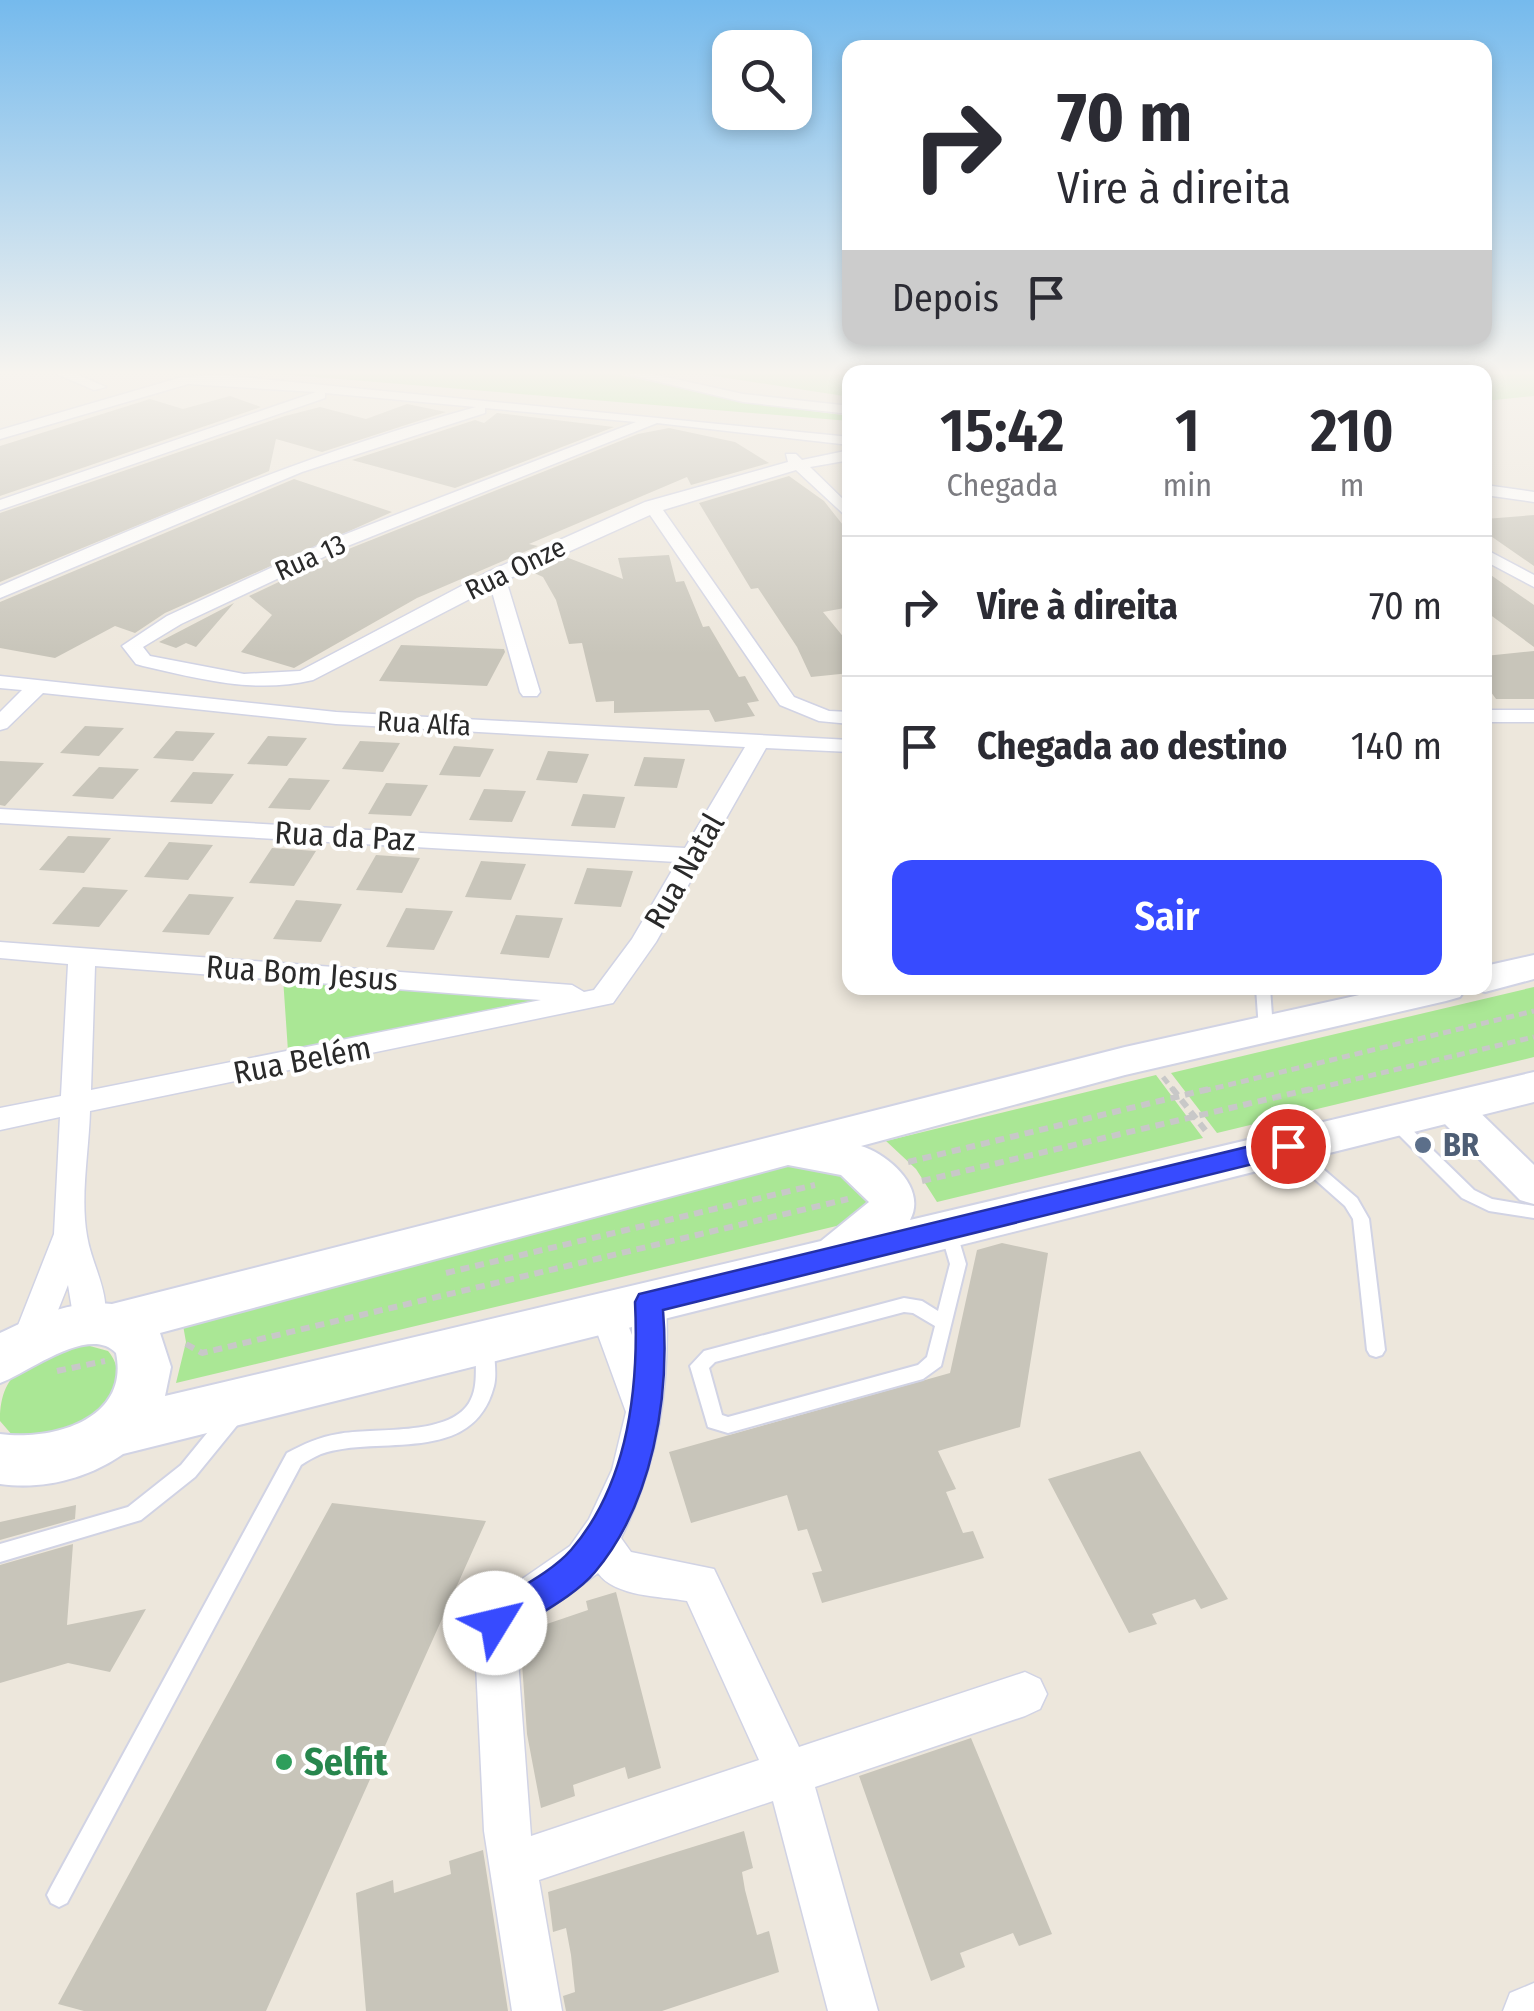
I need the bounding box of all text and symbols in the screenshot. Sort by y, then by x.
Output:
map controls [712,30,812,130]
button: search [712,30,812,130]
text: 70 m [1057,76,1192,160]
icon: right [892,80,1022,210]
text: Vire à direita [1057,161,1291,215]
icon: arrive [1019,270,1074,325]
text: Depois [892,275,999,321]
text: 15:42 [940,395,1065,467]
text: 1 [1175,395,1200,467]
text: 210 [1310,395,1394,467]
text: Chegada [947,466,1058,504]
text: min [1163,466,1212,504]
text: m [1340,466,1364,504]
street label: Rua 13 [270,527,351,588]
street label: Rua Onze [460,530,571,607]
icon: right [892,579,947,634]
text: Vire à direita [977,583,1178,629]
text: 70 m [1369,583,1442,629]
street label: Rua Alfa [376,705,472,742]
icon: arrive [892,719,947,774]
text: Chegada ao destino [977,723,1287,769]
text: 140 m [1351,723,1442,769]
street label: Rua Natal [636,807,732,935]
street label: Rua da Paz [274,813,416,859]
button: Sair [892,860,1442,975]
street label: Rua Bom Jesus [205,947,399,999]
street label: Rua Belém [230,1028,374,1092]
pin [1246,1104,1331,1189]
icon: arrive [1261,1119,1316,1174]
place label: BR [1443,1126,1480,1164]
marker: BR [1412,1134,1434,1156]
position arrow [443,1571,547,1675]
place label: Selfit [304,1739,388,1785]
marker: Selfit [273,1751,295,1773]

